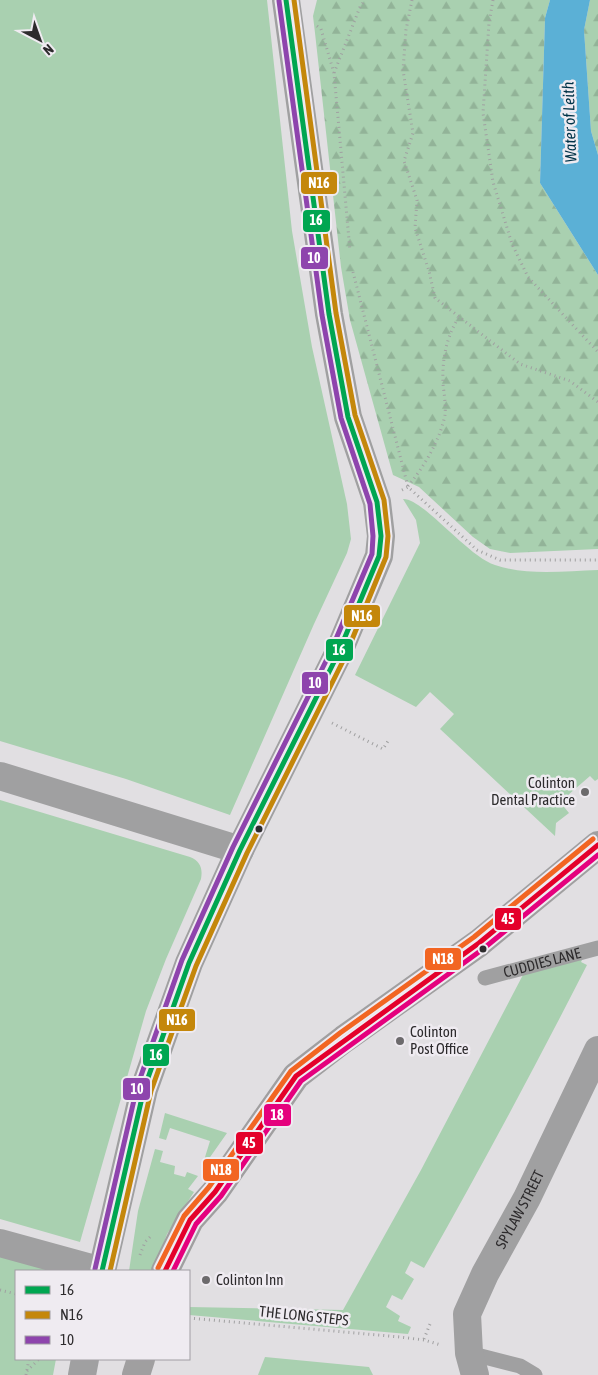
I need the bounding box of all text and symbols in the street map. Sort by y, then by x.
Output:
north arrow [15,15,65,65]
text: N [40,41,57,59]
water label: Water of Leith [559,81,579,163]
line badge: N16 [300,171,338,195]
text: N16 [308,175,330,191]
line badge: 16 [302,209,331,233]
text: 16 [309,212,323,228]
line badge: 10 [300,246,329,270]
text: 10 [307,250,321,266]
line badge: N16 [343,604,381,628]
text: N16 [351,608,373,624]
line badge: 16 [325,638,354,662]
text: 16 [332,642,346,658]
line badge: 10 [301,671,329,695]
text: 10 [308,675,322,691]
place label: Colinton Dental Practice [491,774,575,808]
marker: Colinton Dental Practice [579,786,591,798]
unlabelled marker [254,824,264,834]
line badge: 45 [494,907,522,931]
text: 45 [500,911,515,927]
unlabelled marker [478,944,488,954]
street label: CUDDIES LANE [501,944,583,981]
line badge: N18 [424,947,462,971]
text: N18 [432,951,454,967]
line badge: N16 [158,1008,196,1032]
text: N16 [166,1012,188,1028]
place label: Colinton Post Office [410,1023,469,1057]
marker: Colinton Post Office [394,1035,406,1047]
line badge: 16 [142,1043,170,1067]
text: 16 [149,1047,163,1063]
line badge: 10 [122,1077,151,1101]
text: 10 [130,1081,144,1097]
line badge: 18 [263,1103,292,1127]
text: 18 [270,1107,284,1123]
line badge: 45 [235,1131,264,1155]
text: 45 [241,1135,256,1151]
line badge: N18 [202,1158,240,1182]
text: N18 [210,1162,232,1178]
street label: SPYLAW STREET [492,1167,547,1251]
legend [15,1270,190,1360]
place label: Colinton Inn [216,1271,283,1288]
marker: Colinton Inn [200,1274,212,1286]
text: 16 [60,1281,74,1298]
street label: THE LONG STEPS [259,1302,350,1329]
text: N16 [60,1306,83,1323]
text: 10 [60,1331,74,1348]

